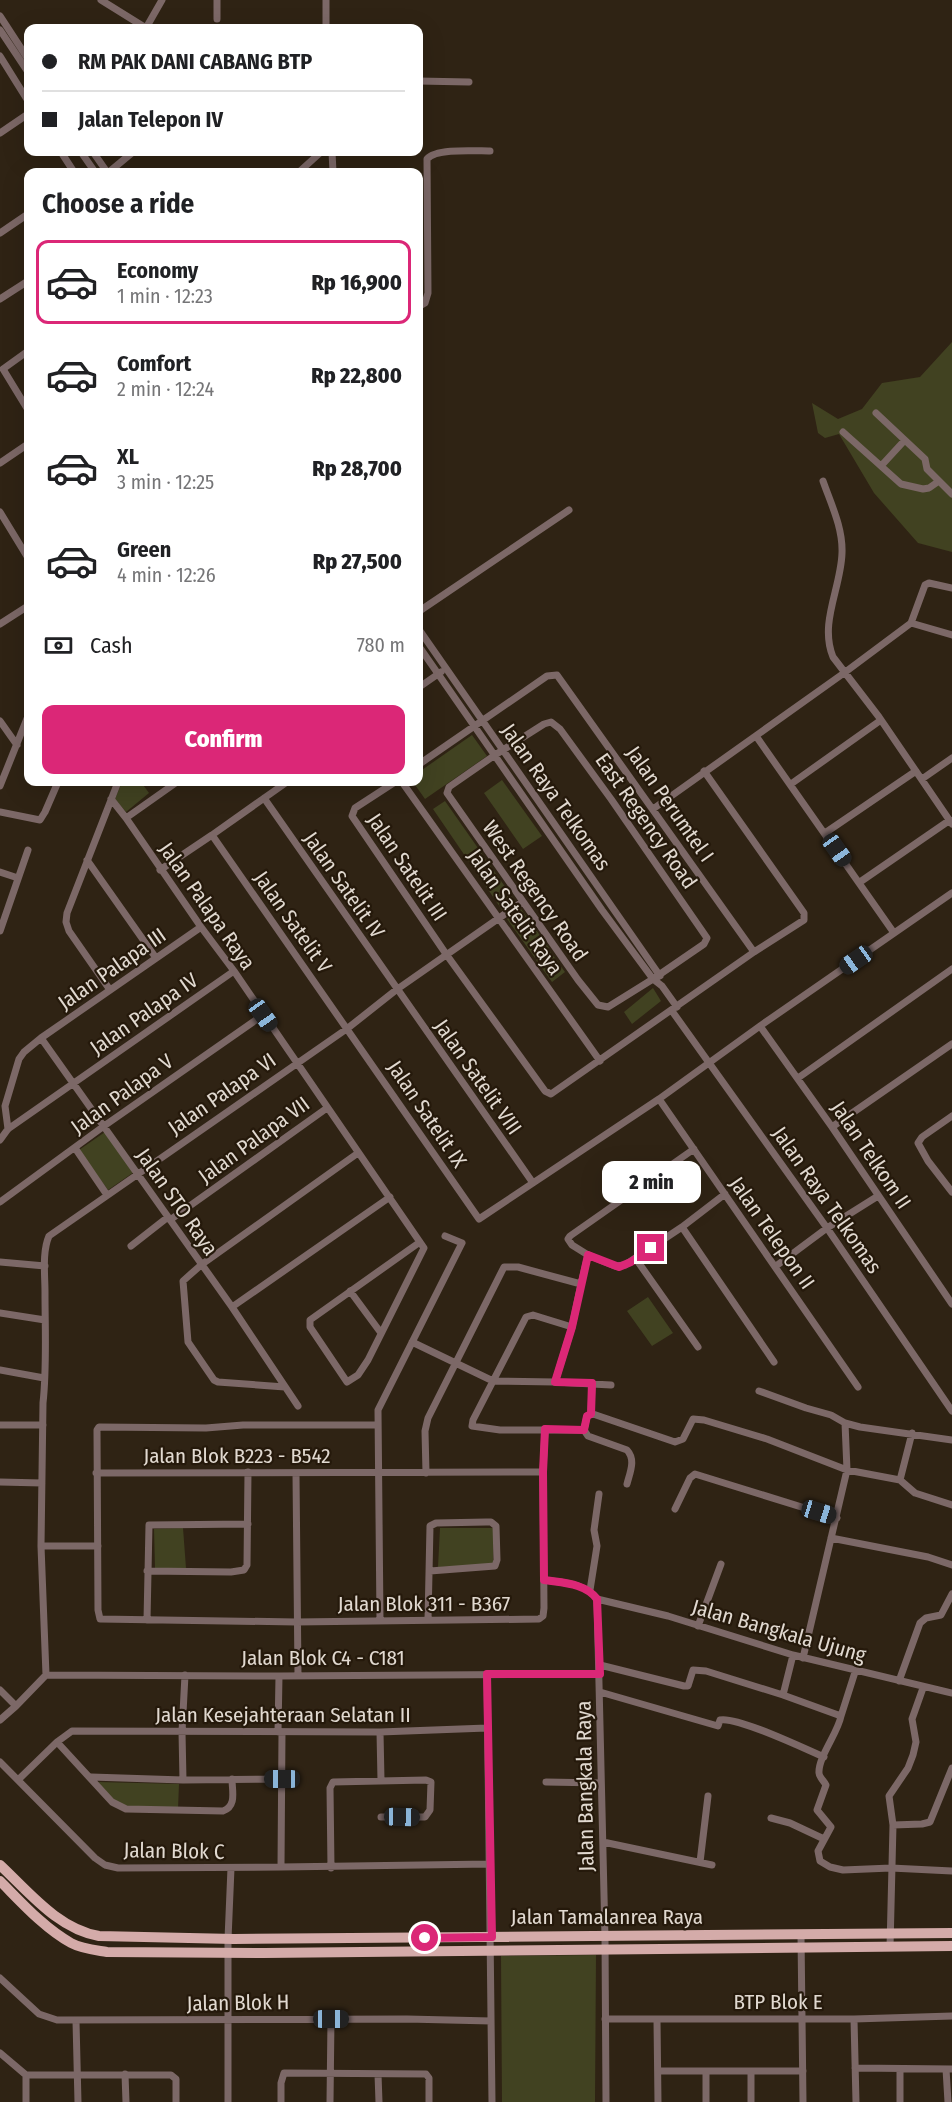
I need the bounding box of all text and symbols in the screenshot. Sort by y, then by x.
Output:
text: RM PAK DANI CABANG BTP [78,48,312,75]
text: Jalan Telepon IV [78,106,223,133]
text: Choose a ride [42,188,194,220]
icon: car [45,255,99,309]
text: Economy [117,257,198,284]
text: Rp 16,900 [311,269,402,296]
text: 1 min · 12:23 [117,284,213,308]
icon: car [45,348,99,402]
text: Comfort [117,350,191,377]
text: Rp 22,800 [311,362,402,389]
text: 2 min · 12:24 [117,377,214,401]
icon: car [45,441,99,495]
text: XL [117,443,139,470]
text: Rp 28,700 [312,455,402,482]
text: 3 min · 12:25 [117,470,214,494]
icon: car [45,534,99,588]
text: Green [117,536,171,563]
text: Rp 27,500 [313,548,402,575]
text: 4 min · 12:26 [117,563,216,587]
icon: cash [42,629,75,662]
text: Cash [90,632,133,659]
text: 780 m [357,633,405,657]
button: Confirm [42,705,405,774]
street label: Jalan Raya Telkomas [496,719,616,876]
street label: Jalan Perumtel I [620,741,720,867]
street label: East Regency Road [590,748,702,894]
street label: Jalan Satelit III [361,808,453,926]
street label: West Regency Road [477,816,593,966]
street label: Jalan Satelit IV [298,827,390,943]
car [819,830,855,870]
street label: Jalan Palapa Raya [153,837,261,975]
street label: Jalan Satelit Raya [462,844,568,980]
street label: Jalan Satelit V [248,866,338,978]
street label: Jalan Palapa III [53,922,171,1016]
car [836,942,876,978]
street label: Jalan Palapa IV [85,967,203,1061]
car [245,995,281,1035]
street label: Jalan Satelit VIII [429,1014,527,1140]
street label: Jalan Palapa VI [163,1047,281,1141]
street label: Jalan Palapa V [66,1048,178,1140]
street label: Jalan Satelit IX [382,1056,473,1173]
street label: Jalan Palapa VII [193,1091,315,1189]
street label: Jalan Telkom II [825,1096,917,1214]
street label: Jalan Raya Telkomas [767,1122,887,1279]
street label: Jalan STO Raya [130,1143,224,1261]
callout: 2 min [602,1161,700,1203]
text: 2 min [629,1170,674,1194]
street label: Jalan Telepon II [724,1172,820,1294]
route end [637,1234,664,1261]
street label: Jalan Blok B223 - B542 [143,1443,331,1469]
car [799,1498,839,1526]
street label: Jalan Blok 311 - B367 [338,1591,510,1617]
street label: Jalan Bangkala Ujung [689,1594,869,1668]
street label: Jalan Blok C4 - C181 [241,1645,405,1671]
street label: Jalan Bangkala Raya [571,1700,599,1872]
street label: Jalan Kesejahteraan Selatan II [155,1702,411,1728]
car [264,1770,300,1788]
car [384,1808,420,1826]
street label: Jalan Blok C [123,1837,225,1865]
street label: Jalan Tamalanrea Raya [511,1904,703,1930]
route start [411,1924,438,1951]
street label: Jalan Blok H [186,1989,290,2017]
street label: BTP Blok E [733,1989,823,2015]
car [313,2010,349,2028]

